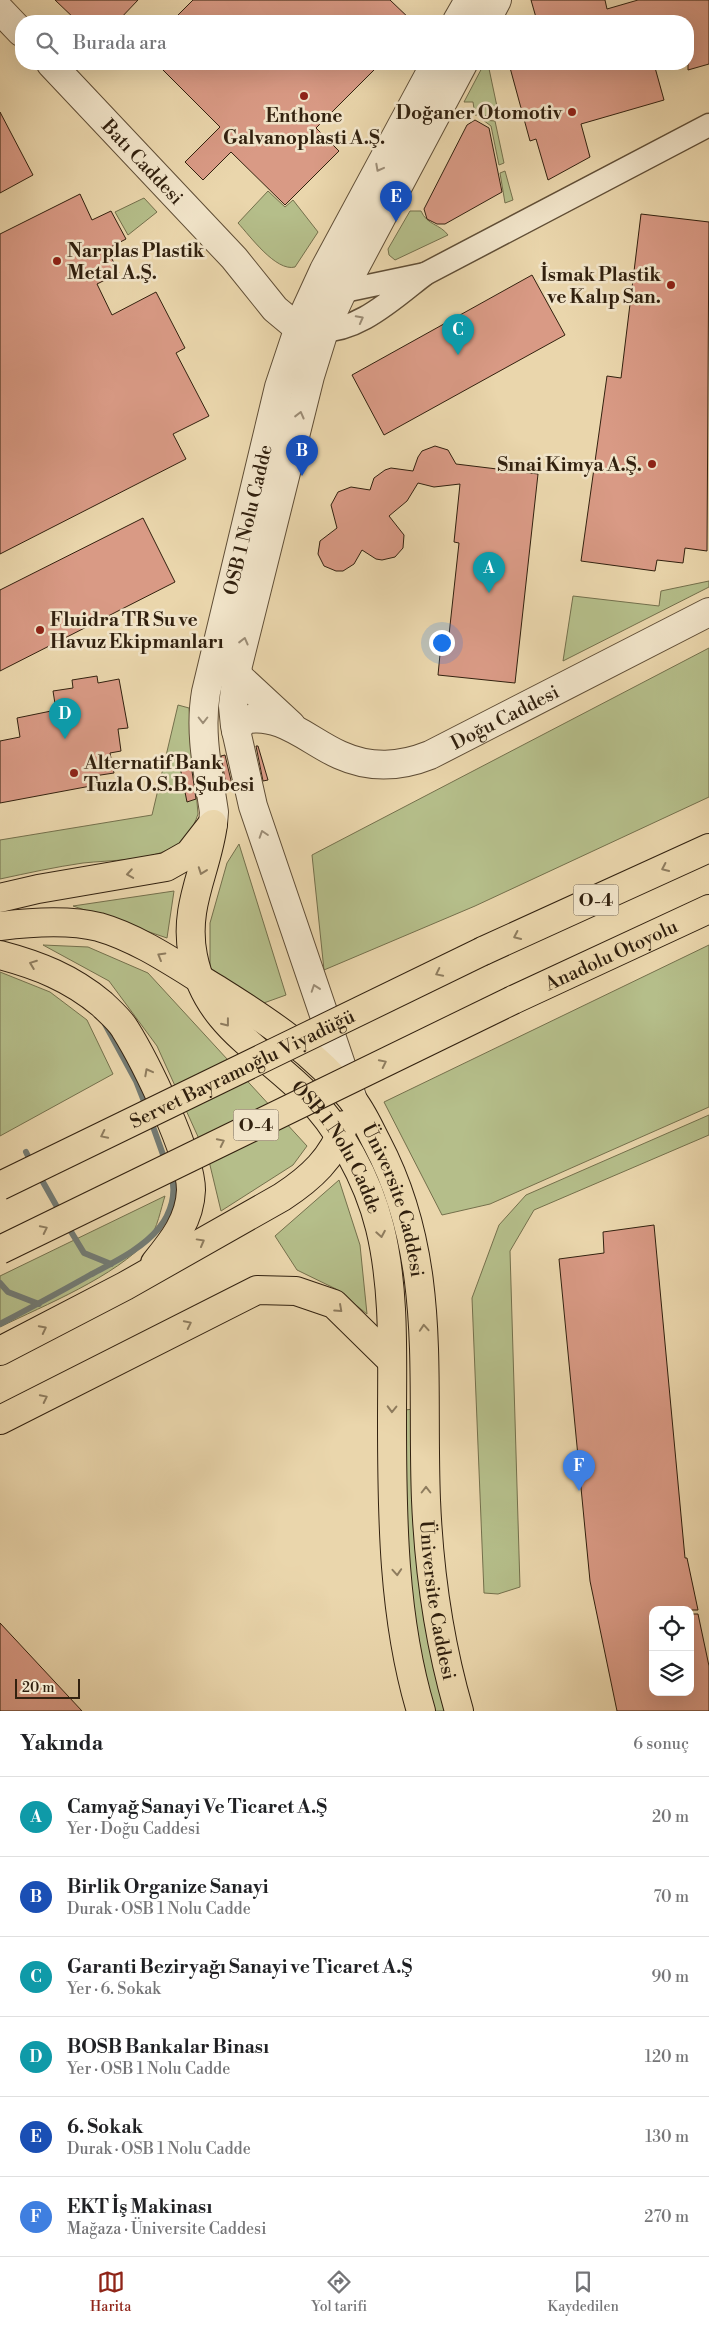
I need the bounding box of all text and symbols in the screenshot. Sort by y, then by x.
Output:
search box [15,15,694,70]
icon: search [33,29,61,57]
text: Burada ara [73,31,167,55]
marker: Enthone Galvanoplasti A.Ş. [298,90,310,102]
place label: Doğaner Otomotiv [396,101,563,125]
place label: Enthone Galvanoplasti A.Ş. [223,104,385,150]
marker: Doğaner Otomotiv [566,106,578,118]
street label: Batı Caddesi [96,114,188,210]
one-way arrow [375,163,385,172]
pin: E [380,181,412,222]
place label: Narplas Plastik Metal A.Ş. [67,239,205,285]
marker: Narplas Plastik Metal A.Ş. [51,255,63,267]
place label: İsmak Plastik ve Kalıp San. [540,261,661,309]
marker: İsmak Plastik ve Kalıp San. [665,279,677,291]
pin: C [442,314,474,355]
one-way arrow [354,316,363,326]
one-way arrow [294,411,305,420]
pin: B [286,435,318,476]
street label: OSB 1 Nolu Cadde [219,442,278,598]
place label: Sınai Kimya A.Ş. [497,453,642,477]
marker: Sınai Kimya A.Ş. [646,458,658,470]
pin: A [473,552,505,593]
place label: Fluidra TR Su ve Havuz Ekipmanları [50,608,224,654]
marker: Fluidra TR Su ve Havuz Ekipmanları [34,624,46,636]
your location [429,630,455,656]
one-way arrow [238,637,249,646]
street label: Doğu Caddesi [447,680,563,755]
pin: D [49,698,81,739]
one-way arrow [198,716,208,724]
place label: Alternatif Bank Tuzla O.S.B. Şubesi [83,751,254,797]
marker: Alternatif Bank Tuzla O.S.B. Şubesi [68,767,80,779]
one-way arrow [258,830,268,839]
one-way arrow [661,862,670,872]
one-way arrow [198,866,208,875]
one-way arrow [126,869,135,879]
road number: O-4 [574,884,618,916]
street label: Anadolu Otoyolu [540,914,682,997]
one-way arrow [513,930,522,940]
one-way arrow [158,953,167,963]
one-way arrow [30,960,38,970]
one-way arrow [435,966,444,977]
one-way arrow [311,984,321,992]
street label: Servet Bayramoğlu Viyadüğü [126,1004,359,1134]
one-way arrow [221,1017,229,1026]
one-way arrow [378,1059,387,1070]
one-way arrow [144,1068,154,1077]
street label: OSB 1 Nolu Cadde [286,1076,386,1217]
road number: O-4 [234,1110,278,1140]
street label: Üniversite Caddesi [356,1119,429,1279]
one-way arrow [100,1129,109,1139]
one-way arrow [216,1138,225,1148]
one-way arrow [39,1224,48,1235]
one-way arrow [375,1230,385,1239]
one-way arrow [196,1239,205,1249]
one-way arrow [333,1303,342,1312]
one-way arrow [183,1320,192,1330]
one-way arrow [419,1324,430,1332]
one-way arrow [38,1325,47,1335]
one-way arrow [39,1394,48,1404]
one-way arrow [387,1406,397,1414]
pin: F [563,1450,595,1491]
one-way arrow [421,1486,431,1494]
street label: Üniversite Caddesi [414,1519,461,1683]
one-way arrow [391,1568,402,1576]
map controls [649,1606,694,1696]
button: locate [649,1606,694,1651]
button: layers [649,1651,694,1696]
scale bar [15,1676,80,1699]
text: 20 m [22,1679,54,1697]
text: Yakında [20,1731,103,1757]
text: 6 sonuç [633,1734,689,1754]
text: Camyağ Sanayi Ve Ticaret A.Ş [67,1795,327,1819]
text: A [30,1807,42,1827]
text: 20 m [652,1807,689,1827]
text: Yer · Doğu Caddesi [67,1819,200,1839]
text: Birlik Organize Sanayi [67,1875,269,1899]
text: B [30,1887,42,1907]
text: 70 m [653,1887,689,1907]
text: Durak · OSB 1 Nolu Cadde [67,1899,251,1919]
text: Garanti Beziryağı Sanayi ve Ticaret A.Ş [67,1955,412,1979]
text: C [30,1967,42,1987]
text: 90 m [651,1967,689,1987]
text: Yer · 6. Sokak [67,1979,161,1999]
text: BOSB Bankalar Binası [67,2035,269,2059]
text: D [30,2047,42,2067]
text: 120 m [645,2047,689,2067]
text: Yer · OSB 1 Nolu Cadde [67,2059,230,2079]
text: 6. Sokak [67,2115,143,2139]
text: E [30,2127,42,2147]
text: 130 m [645,2127,689,2147]
text: Durak · OSB 1 Nolu Cadde [67,2139,251,2159]
text: EKT İş Makinası [67,2195,212,2219]
text: F [30,2207,42,2227]
text: 270 m [644,2207,689,2227]
text: Mağaza · Üniversite Caddesi [67,2219,266,2239]
tab: Harita [90,2268,131,2316]
tab: Yol tarifi [312,2268,367,2316]
tab: Kaydedilen [547,2268,619,2316]

